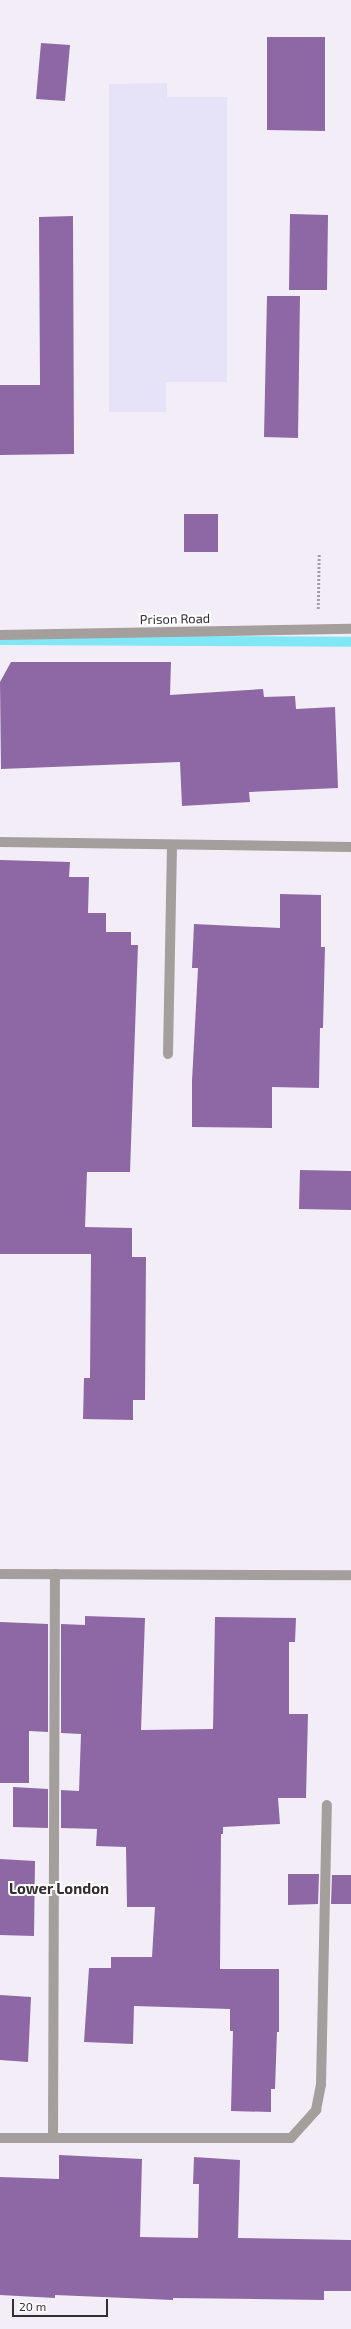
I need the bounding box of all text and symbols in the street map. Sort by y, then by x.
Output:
street label: Prison Road [140,611,210,627]
district label: Lower London [9,1880,109,1898]
scale bar [14,2291,110,2317]
text: 20 m [19,2299,46,2313]

